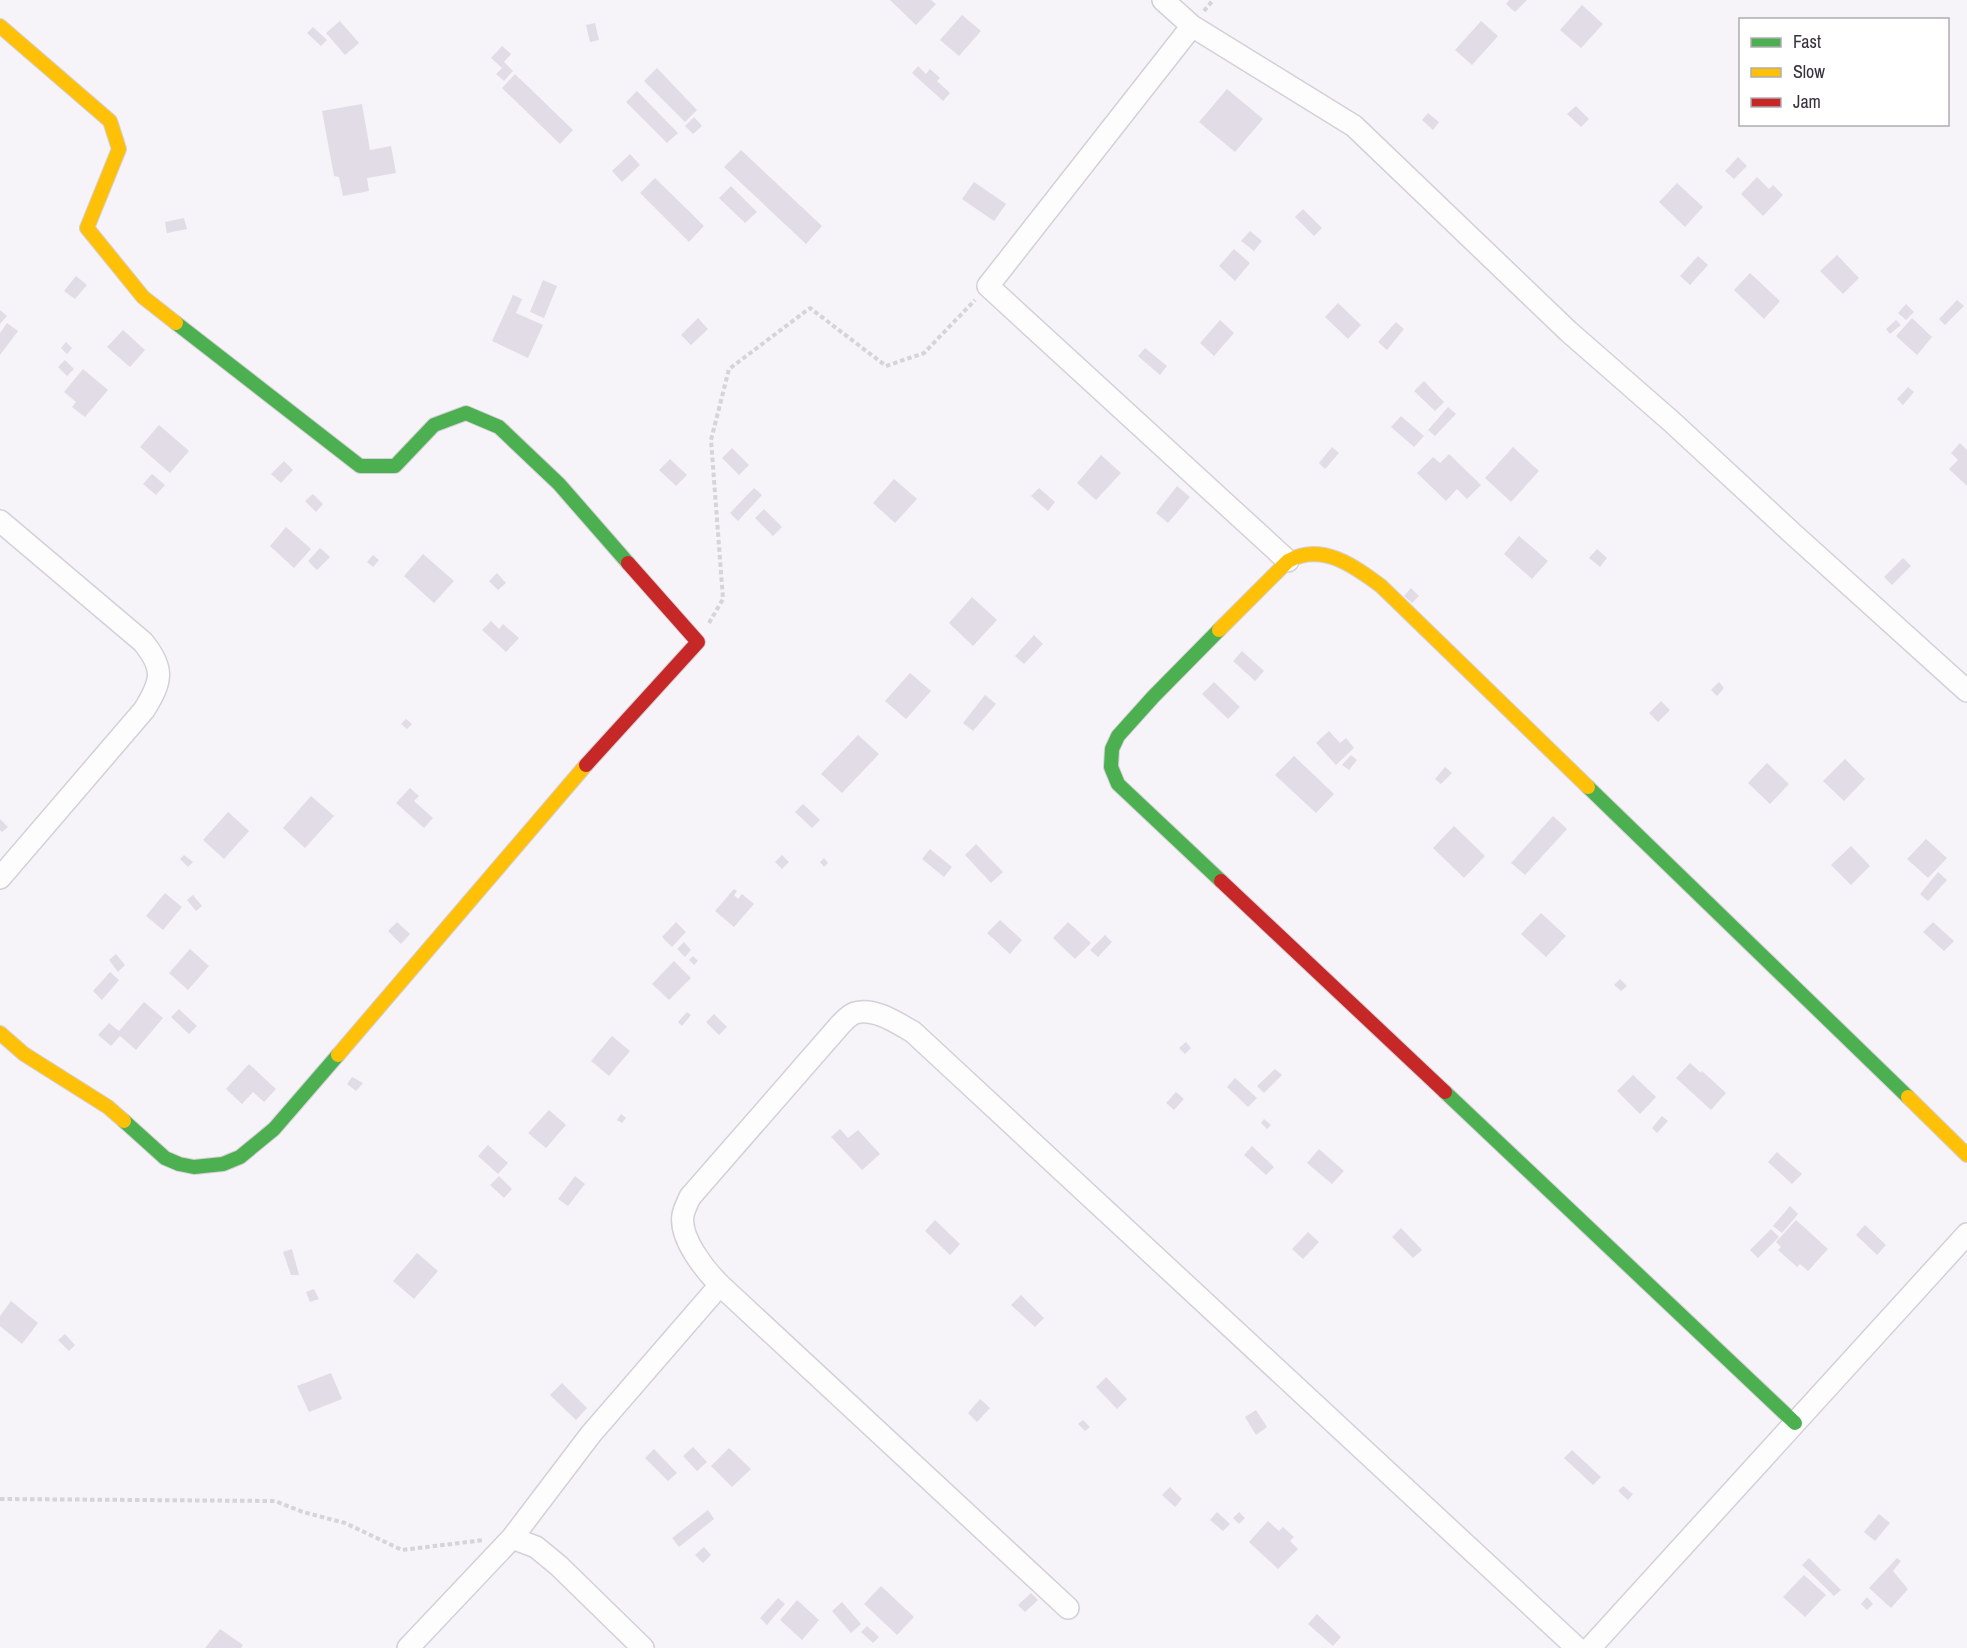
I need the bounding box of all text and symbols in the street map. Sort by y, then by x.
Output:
legend [1739,18,1949,126]
text: Fast [1793,29,1821,54]
text: Slow [1793,59,1825,84]
text: Jam [1793,89,1821,114]

